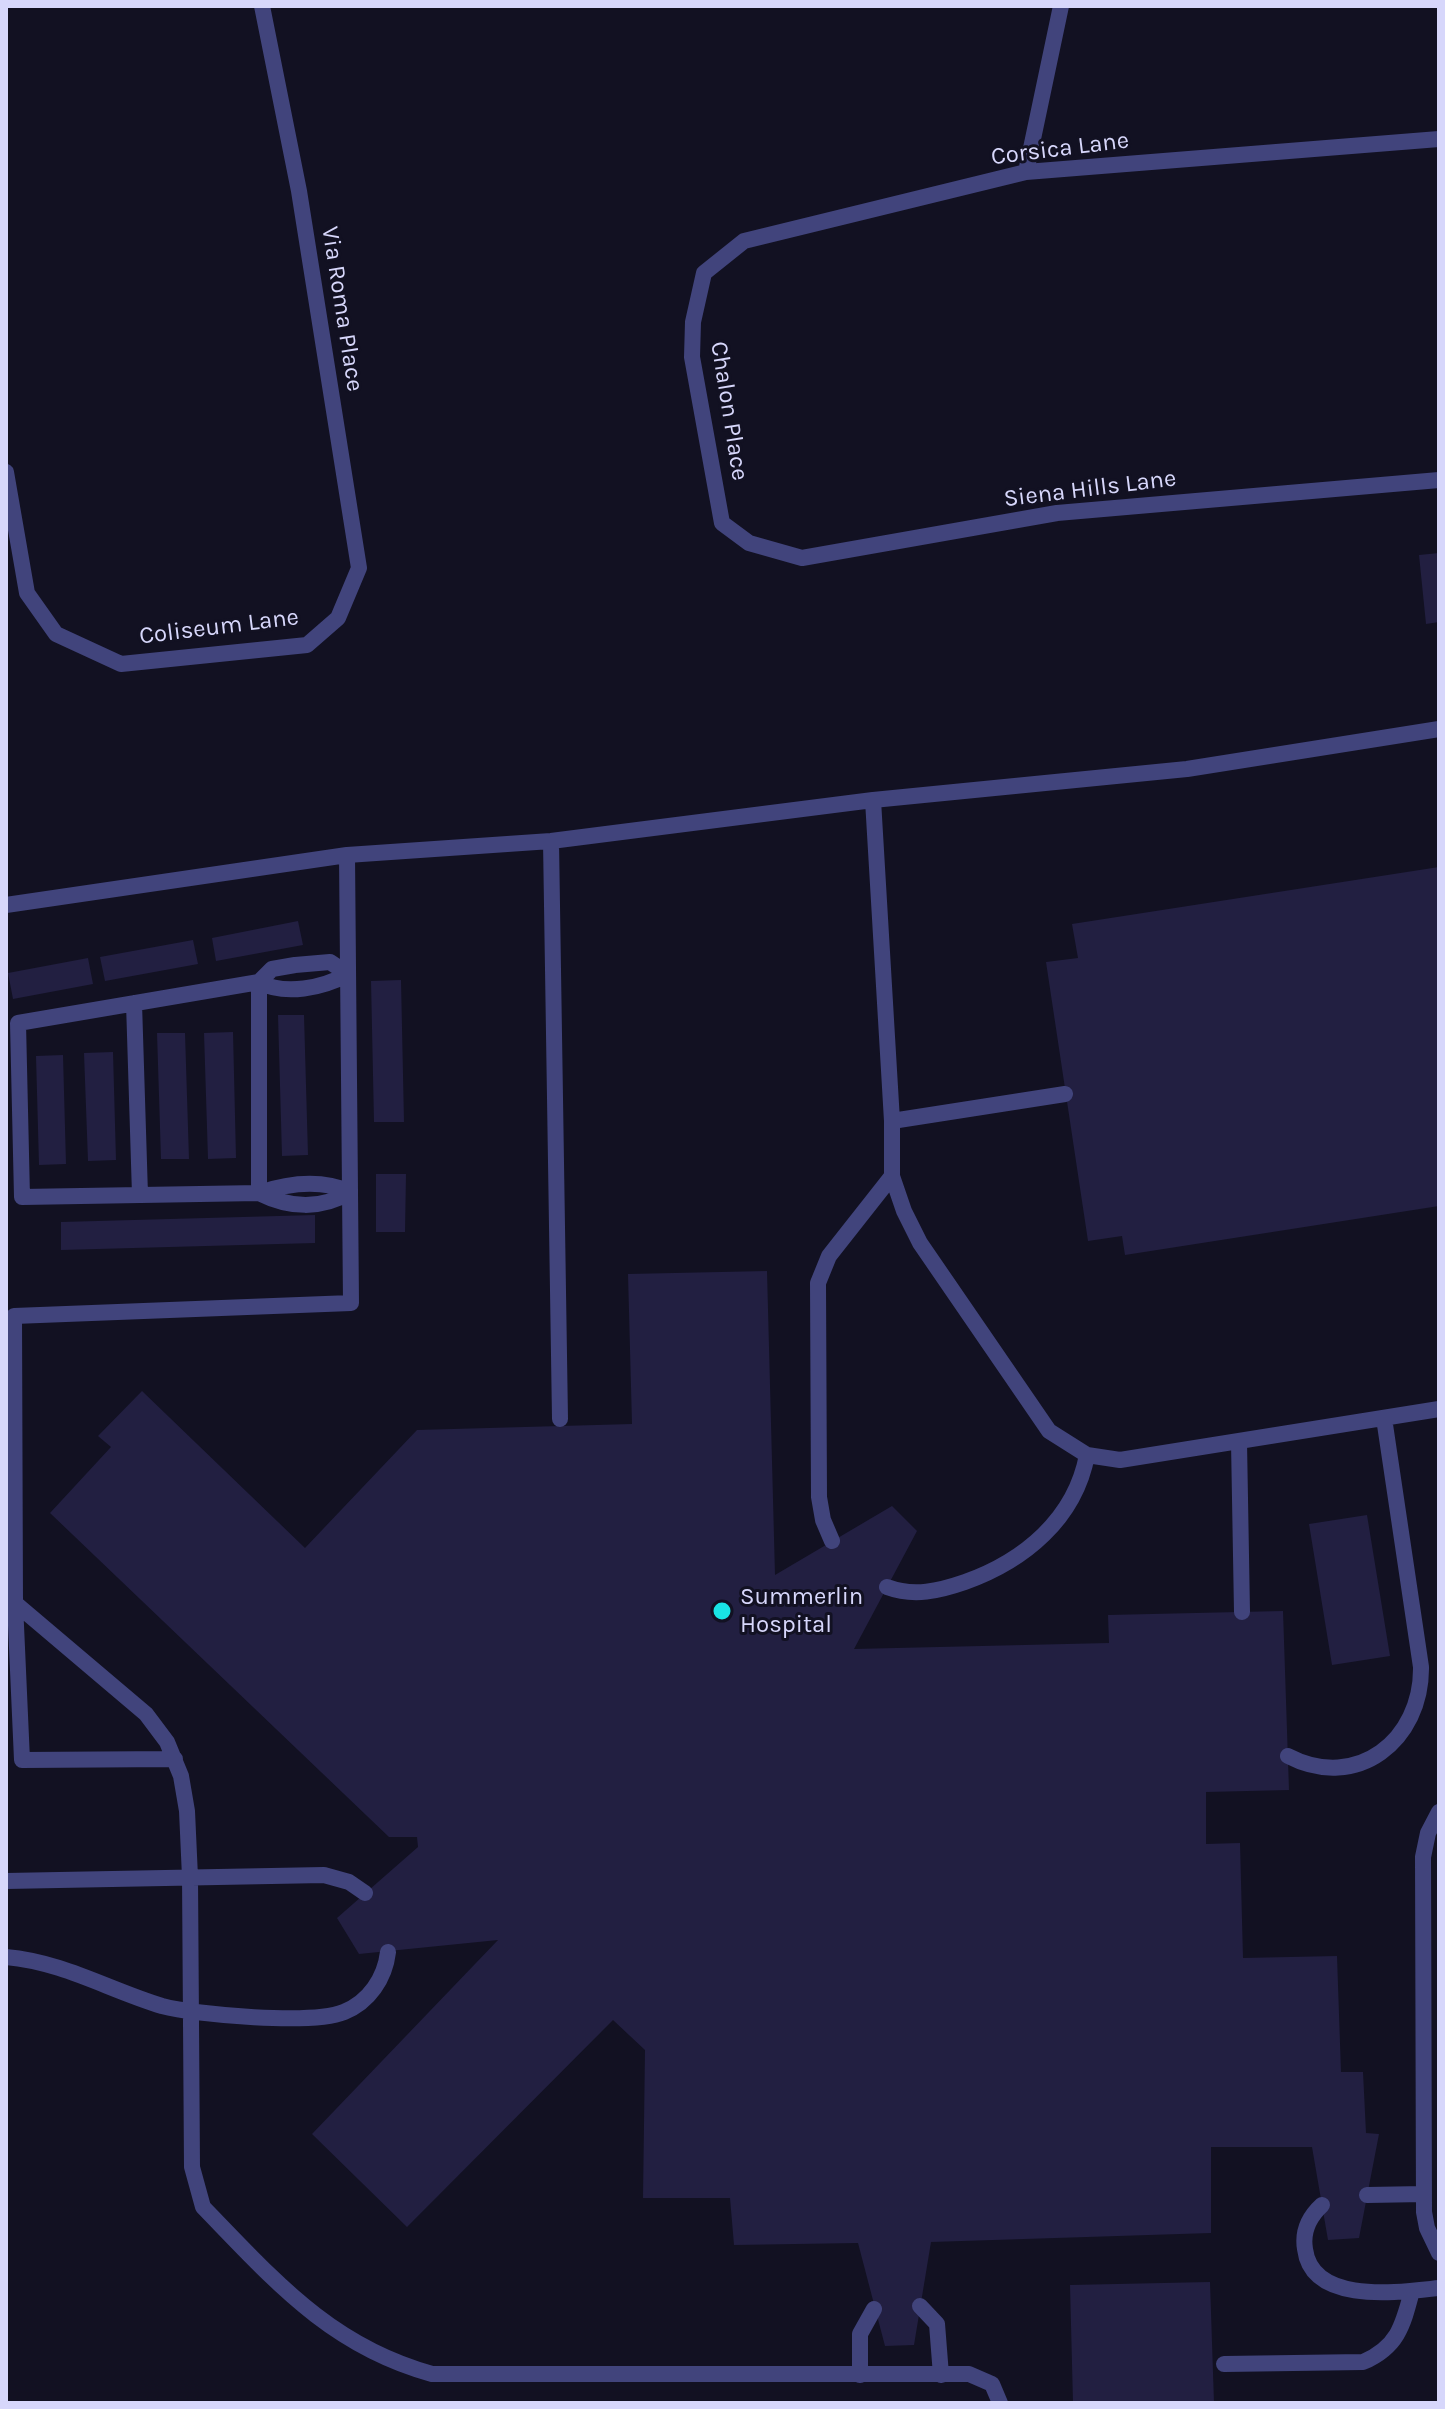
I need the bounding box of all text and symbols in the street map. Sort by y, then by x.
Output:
street label: Corsica Lane [989,126,1131,172]
street label: Via Roma Place [315,224,369,394]
street label: Chalon Place [704,339,754,483]
street label: Siena Hills Lane [1002,464,1178,514]
street label: Coliseum Lane [138,603,300,651]
place label: Summerlin Hospital [740,1583,863,1639]
marker: Summerlin Hospital [711,1600,733,1622]

